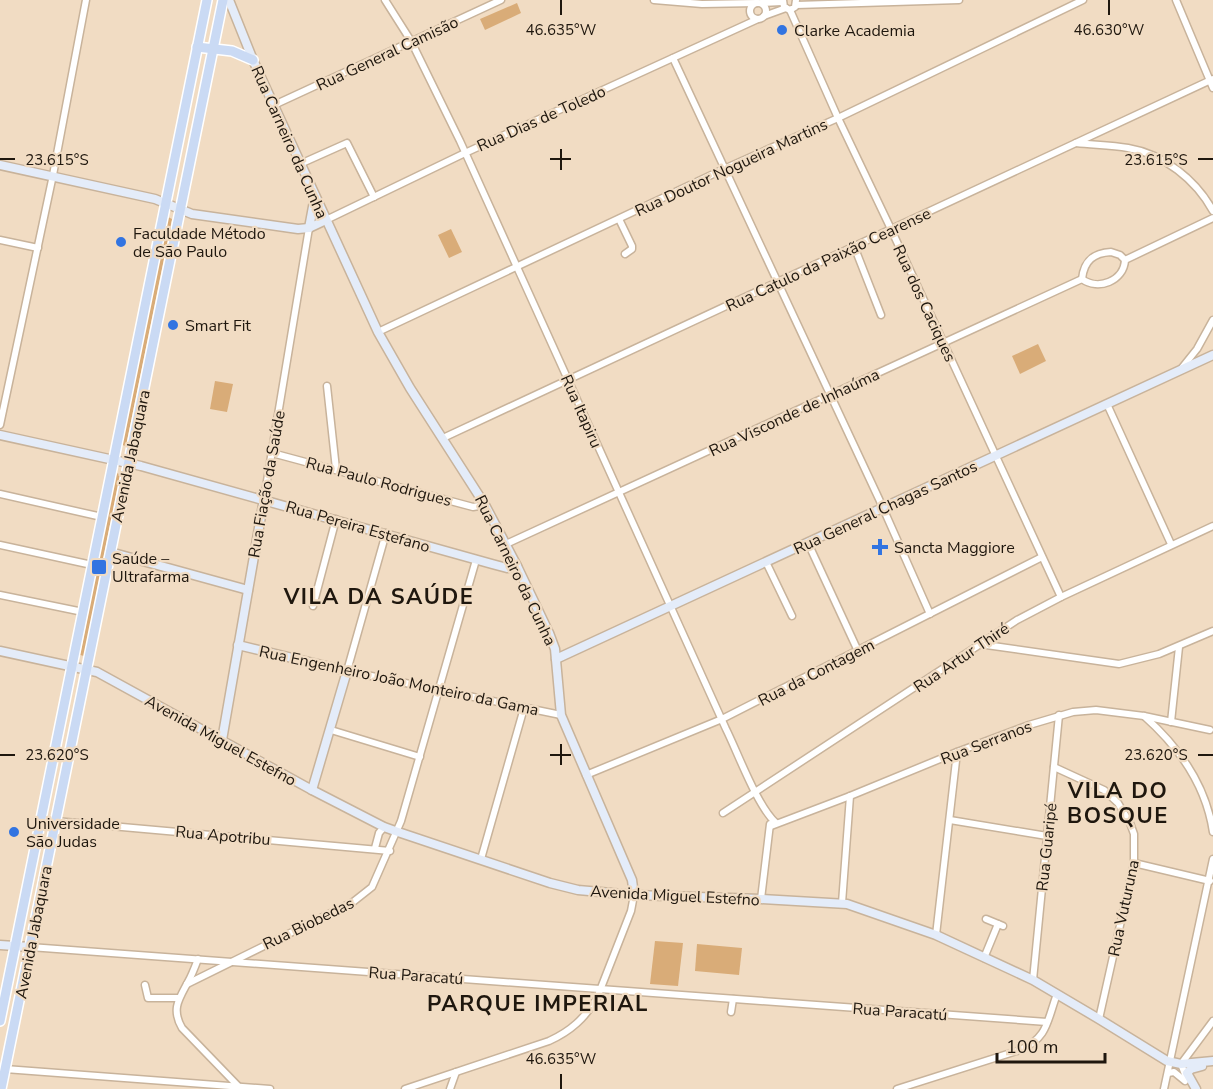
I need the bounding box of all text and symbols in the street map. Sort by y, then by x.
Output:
street label: Rua General Camisão [313,11,462,97]
text: 46.635°W [526,20,597,40]
place label: Clarke Academia [794,20,915,42]
text: 46.630°W [1074,20,1145,40]
marker: Clarke Academia [775,23,789,37]
street label: Rua Carneiro da Cunha [245,63,333,222]
street label: Rua Dias de Toledo [474,81,609,157]
street label: Rua Doutor Nogueira Martins [632,114,831,222]
text: 23.615°S [25,150,89,170]
text: 23.615°S [1124,150,1188,170]
street label: Rua Catulo da Paixão Cearense [722,203,934,317]
place label: Faculdade Método de São Paulo [133,223,266,263]
marker: Faculdade Método de São Paulo [114,235,128,249]
street label: Rua dos Caciques [887,241,961,366]
place label: Smart Fit [185,315,251,337]
marker: Smart Fit [166,318,180,332]
street label: Rua Visconde de Inhaúma [706,364,883,462]
street label: Rua Itapiru [555,371,607,452]
street label: Avenida Jabaquara [106,388,156,525]
street label: Rua Fiação da Saúde [243,409,291,560]
street label: Rua Paulo Rodrigues [304,452,454,512]
street label: Rua General Chagas Santos [790,456,981,560]
street label: Rua Carneiro da Cunha [469,491,561,649]
street label: Rua Pereira Estefano [283,496,433,558]
place label: Sancta Maggiore [894,537,1015,559]
marker: Sancta Maggiore [871,538,889,556]
place label: Saúde – Ultrafarma [112,548,190,588]
marker: Saúde – Ultrafarma [90,558,108,576]
district label: VILA DA SAÚDE [283,582,474,612]
street label: Rua Artur Thiré [909,618,1014,698]
street label: Rua da Contagem [754,634,879,712]
street label: Rua Engenheiro João Monteiro da Gama [257,641,541,721]
street label: Avenida Miguel Estefno [141,690,300,792]
street label: Rua Serranos [938,715,1035,770]
text: 23.620°S [25,745,89,765]
text: 23.620°S [1124,745,1188,765]
district label: VILA DO BOSQUE [1067,776,1169,831]
street label: Rua Guaripé [1031,802,1063,892]
place label: Universidade São Judas [26,813,120,853]
street label: Rua Apotribu [174,821,271,851]
marker: Universidade São Judas [7,825,21,839]
street label: Rua Vuturuna [1103,858,1145,959]
street label: Avenida Jabaquara [10,864,58,1001]
street label: Avenida Miguel Estefno [590,881,760,911]
street label: Rua Biobedas [259,892,358,955]
street label: Rua Paracatú [368,962,464,990]
district label: PARQUE IMPERIAL [427,989,649,1019]
street label: Rua Paracatú [852,998,948,1026]
scale bar [997,1026,1105,1064]
text: 100 m [1006,1035,1058,1059]
text: 46.635°W [526,1049,597,1069]

